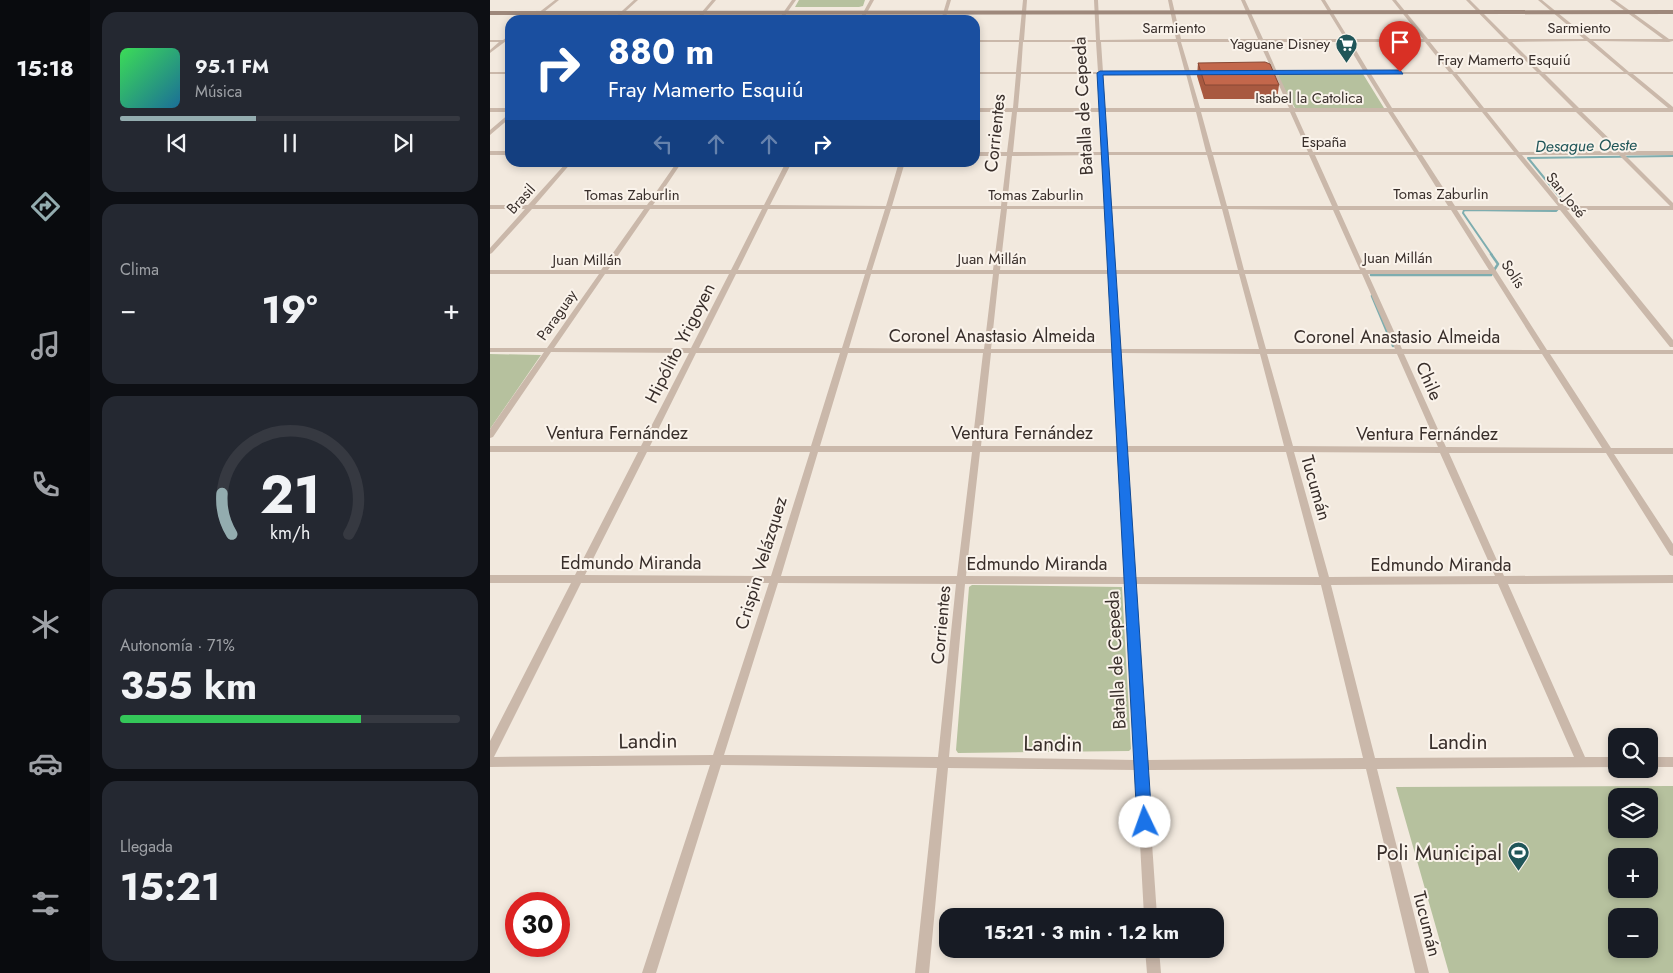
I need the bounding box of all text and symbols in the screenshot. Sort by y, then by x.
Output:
street label: Sarmiento [1142,17,1206,39]
street label: Sarmiento [1547,17,1611,39]
pin [1379,21,1421,72]
text: 880 m [608,27,714,77]
icon: arrive [1386,28,1414,56]
supermarket icon: Yaguane Disney [1334,32,1358,63]
place label: Yaguane Disney [1230,33,1330,55]
icon: right [525,35,590,100]
street label: Batalla de Cepeda [1066,36,1100,176]
street label: Fray Mamerto Esquiú [1437,49,1571,71]
text: 15:18 [16,52,74,84]
text: 95.1 FM [195,53,269,80]
text: Fray Mamerto Esquiú [608,73,804,105]
text: Música [195,80,242,103]
street label: Isabel la Catolica [1255,87,1363,109]
street label: Corrientes [978,92,1012,174]
icon: previous [163,129,191,157]
icon: pause [276,129,304,157]
icon: next [389,129,417,157]
icon: left [649,130,677,158]
icon: ahead [702,130,730,158]
icon: ahead [755,130,783,158]
icon: right [808,130,836,158]
street label: España [1301,131,1347,153]
water label: Desague Oeste [1535,133,1637,158]
street label: San José [1541,167,1592,223]
street label: Brasil [501,179,541,219]
street label: Tomas Zaburlin [1393,183,1489,205]
street label: Tomas Zaburlin [584,184,680,206]
street label: Tomas Zaburlin [988,184,1084,206]
icon: directions [28,189,63,224]
street label: Juan Millán [1361,247,1433,269]
street label: Juan Millán [955,248,1027,270]
street label: Juan Millán [550,249,622,271]
street label: Solís [1496,256,1530,292]
text: Clima [120,258,159,281]
street label: Hipólito Yrigoyen [639,278,721,408]
text: 19° [262,282,318,337]
street label: Paraguay [531,285,583,345]
text: − [120,289,137,330]
text: + [443,289,460,330]
street label: Coronel Anastasio Almeida [889,323,1095,349]
street label: Coronel Anastasio Almeida [1294,324,1500,350]
icon: music [28,328,63,363]
street label: Chile [1409,357,1449,405]
street label: Ventura Fernández [546,420,689,446]
street label: Ventura Fernández [951,420,1094,446]
street label: Ventura Fernández [1356,421,1499,447]
street label: Tucumán [1294,452,1338,524]
text: 21 [260,457,320,533]
icon: phone [28,467,63,502]
street label: Crispin Velázquez [728,493,794,633]
text: km/h [270,520,310,546]
street label: Edmundo Miranda [560,550,702,576]
street label: Edmundo Miranda [966,551,1108,577]
street label: Edmundo Miranda [1370,552,1512,578]
street label: Corrientes [925,585,957,665]
street label: Batalla de Cepeda [1099,590,1133,730]
icon: climate [28,607,63,642]
text: Autonomía · 71% [120,634,235,657]
text: 355 km [120,658,257,713]
street label: Landin [618,725,678,757]
street label: Landin [1428,727,1488,757]
street label: Landin [1023,728,1083,760]
map controls [1608,728,1658,958]
button: search [1608,728,1658,778]
icon: car [28,746,63,781]
button: layers [1608,788,1658,838]
position arrow [1118,795,1170,847]
text: Llegada [120,835,173,858]
place label: Poli Municipal [1376,838,1502,868]
sports icon: Poli Municipal [1506,841,1530,872]
button: + [1608,848,1658,898]
text: 15:21 [120,859,220,914]
icon: filters [28,886,63,921]
street label: Tucumán [1406,889,1448,959]
speed limit sign: 30 [505,892,570,957]
button: − [1608,908,1658,958]
text: 15:21 · 3 min · 1.2 km [984,919,1179,946]

